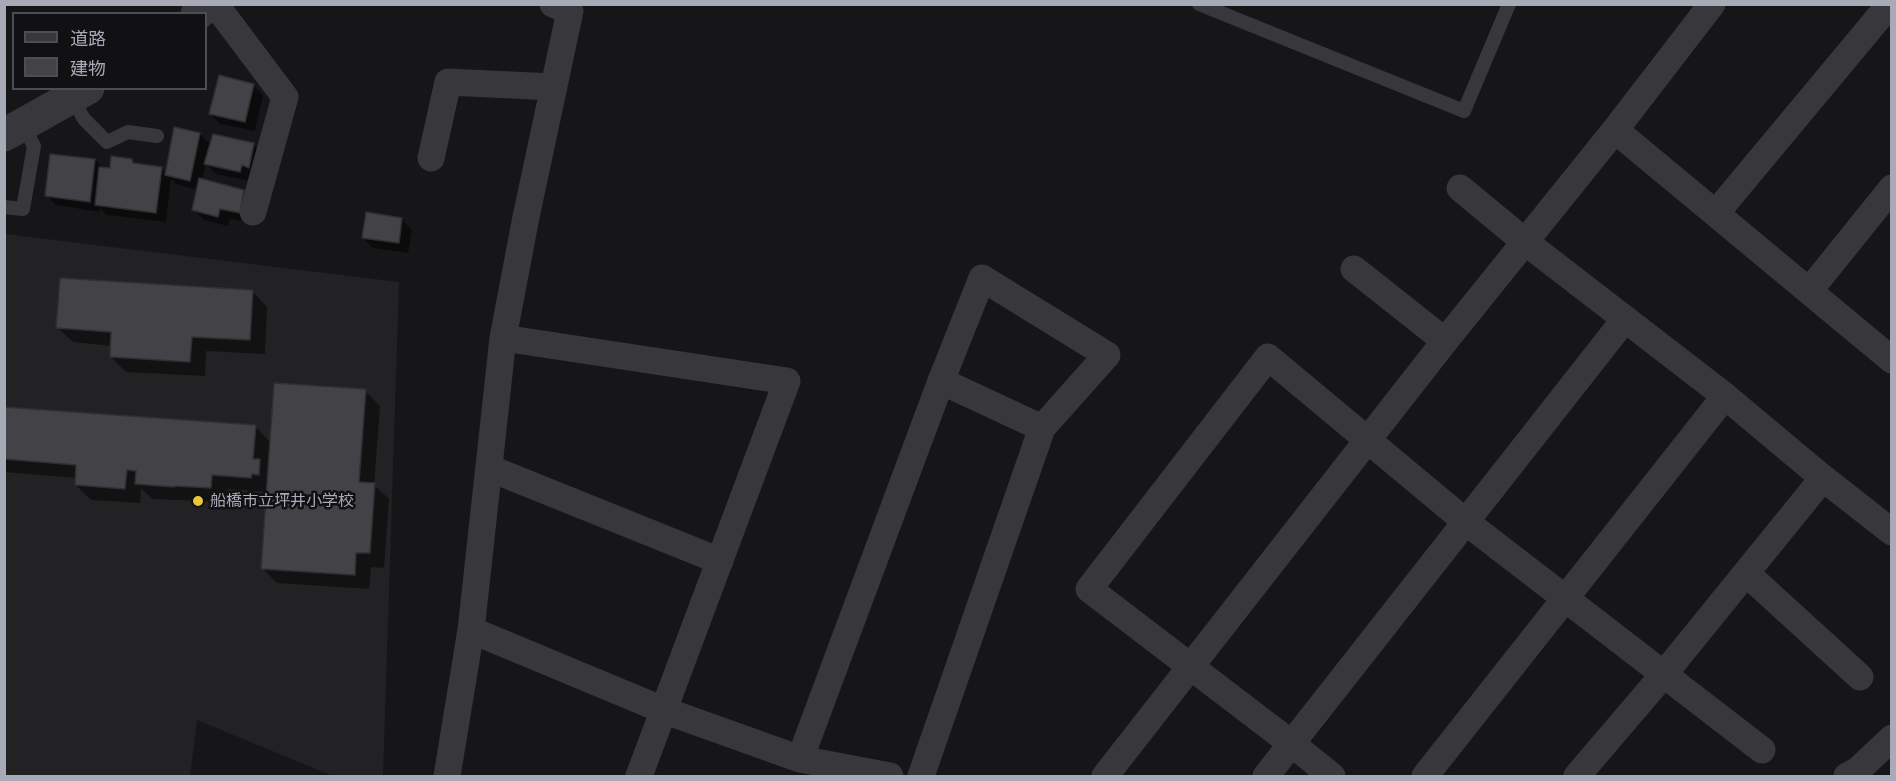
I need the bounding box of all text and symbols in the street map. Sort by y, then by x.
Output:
legend [12,12,207,90]
text: 道路 [70,31,106,49]
text: 建物 [70,61,106,79]
place label: 船橋市立坪井小学校 [210,491,354,511]
marker: 船橋市立坪井小学校 [191,494,205,508]

